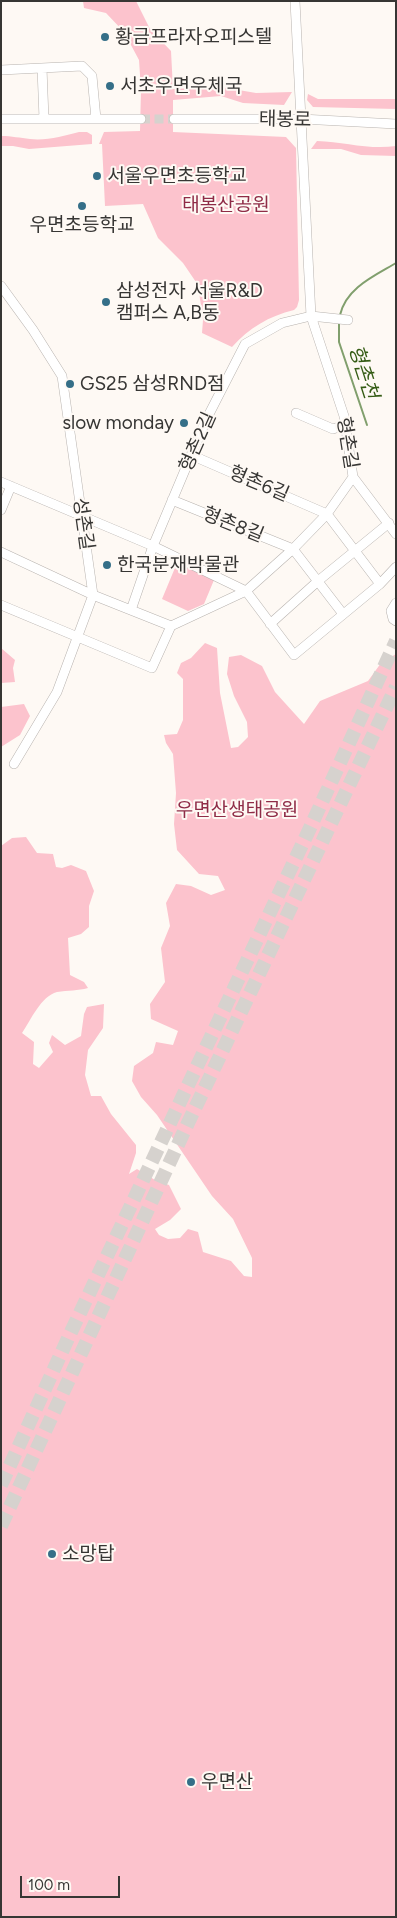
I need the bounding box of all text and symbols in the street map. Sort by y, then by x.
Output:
place label: 황금프라자오피스텔 [115,26,272,48]
marker: 황금프라자오피스텔 [99,31,111,43]
place label: 서초우면우체국 [120,75,242,97]
marker: 서초우면우체국 [104,80,116,92]
street label: 태봉로 [259,108,311,132]
place label: 서울우면초등학교 [107,165,247,187]
marker: 서울우면초등학교 [91,170,103,182]
park label: 태봉산공원 [182,194,270,216]
marker: 우면초등학교 [76,200,88,212]
place label: 우면초등학교 [30,214,134,236]
place label: 삼성전자 서울R&D 캠퍼스 A,B동 [116,280,263,324]
marker: 삼성전자 서울R&D 캠퍼스 A,B동 [100,296,112,308]
water label: 형촌천 [343,342,383,402]
place label: GS25 삼성RND점 [80,373,224,395]
marker: GS25 삼성RND점 [64,378,76,390]
street label: 형촌2길 [175,409,221,475]
place label: slow monday [62,412,174,434]
street label: 형촌길 [332,415,362,471]
marker: slow monday [178,417,190,429]
street label: 형촌6길 [225,461,293,507]
street label: 성촌길 [68,496,98,552]
street label: 형촌8길 [199,502,267,548]
place label: 한국분재박물관 [117,554,239,576]
marker: 한국분재박물관 [101,559,113,571]
park label: 우면산생태공원 [176,799,298,821]
place label: 소망탑 [62,1543,114,1565]
marker: 소망탑 [46,1548,58,1560]
place label: 우면산 [201,1771,253,1793]
marker: 우면산 [185,1776,197,1788]
scale bar [22,1866,122,1898]
text: 100 m [28,1876,70,1894]

